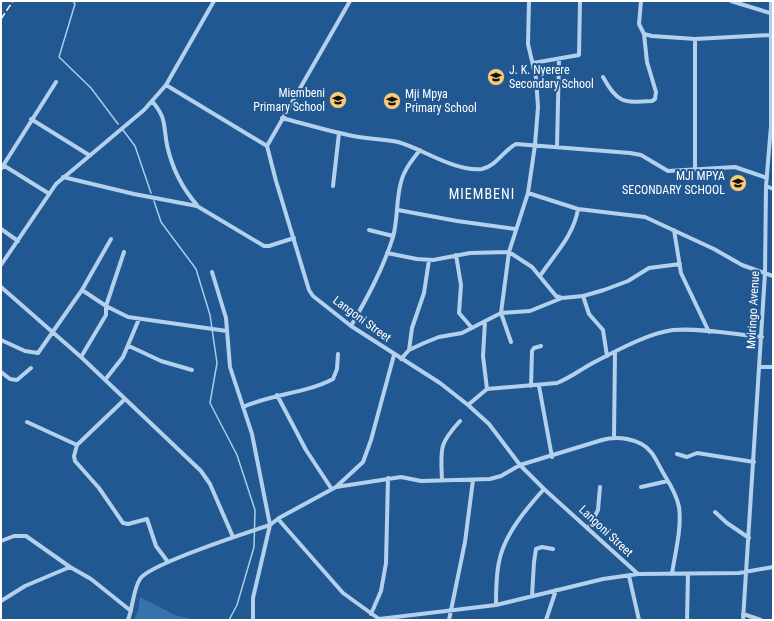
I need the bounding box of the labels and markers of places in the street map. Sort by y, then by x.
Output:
place label: J. K. Nyerere Secondary School [509,63,594,91]
school or university icon: J. K. Nyerere Secondary School [486,67,506,87]
place label: Miembeni Primary School [253,86,325,114]
place label: Mji Mpya Primary School [405,87,477,115]
school or university icon: Miembeni Primary School [328,90,348,110]
school or university icon: Mji Mpya Primary School [382,91,402,111]
place label: MJI MPYA SECONDARY SCHOOL [622,169,725,197]
school or university icon: MJI MPYA SECONDARY SCHOOL [728,173,748,193]

